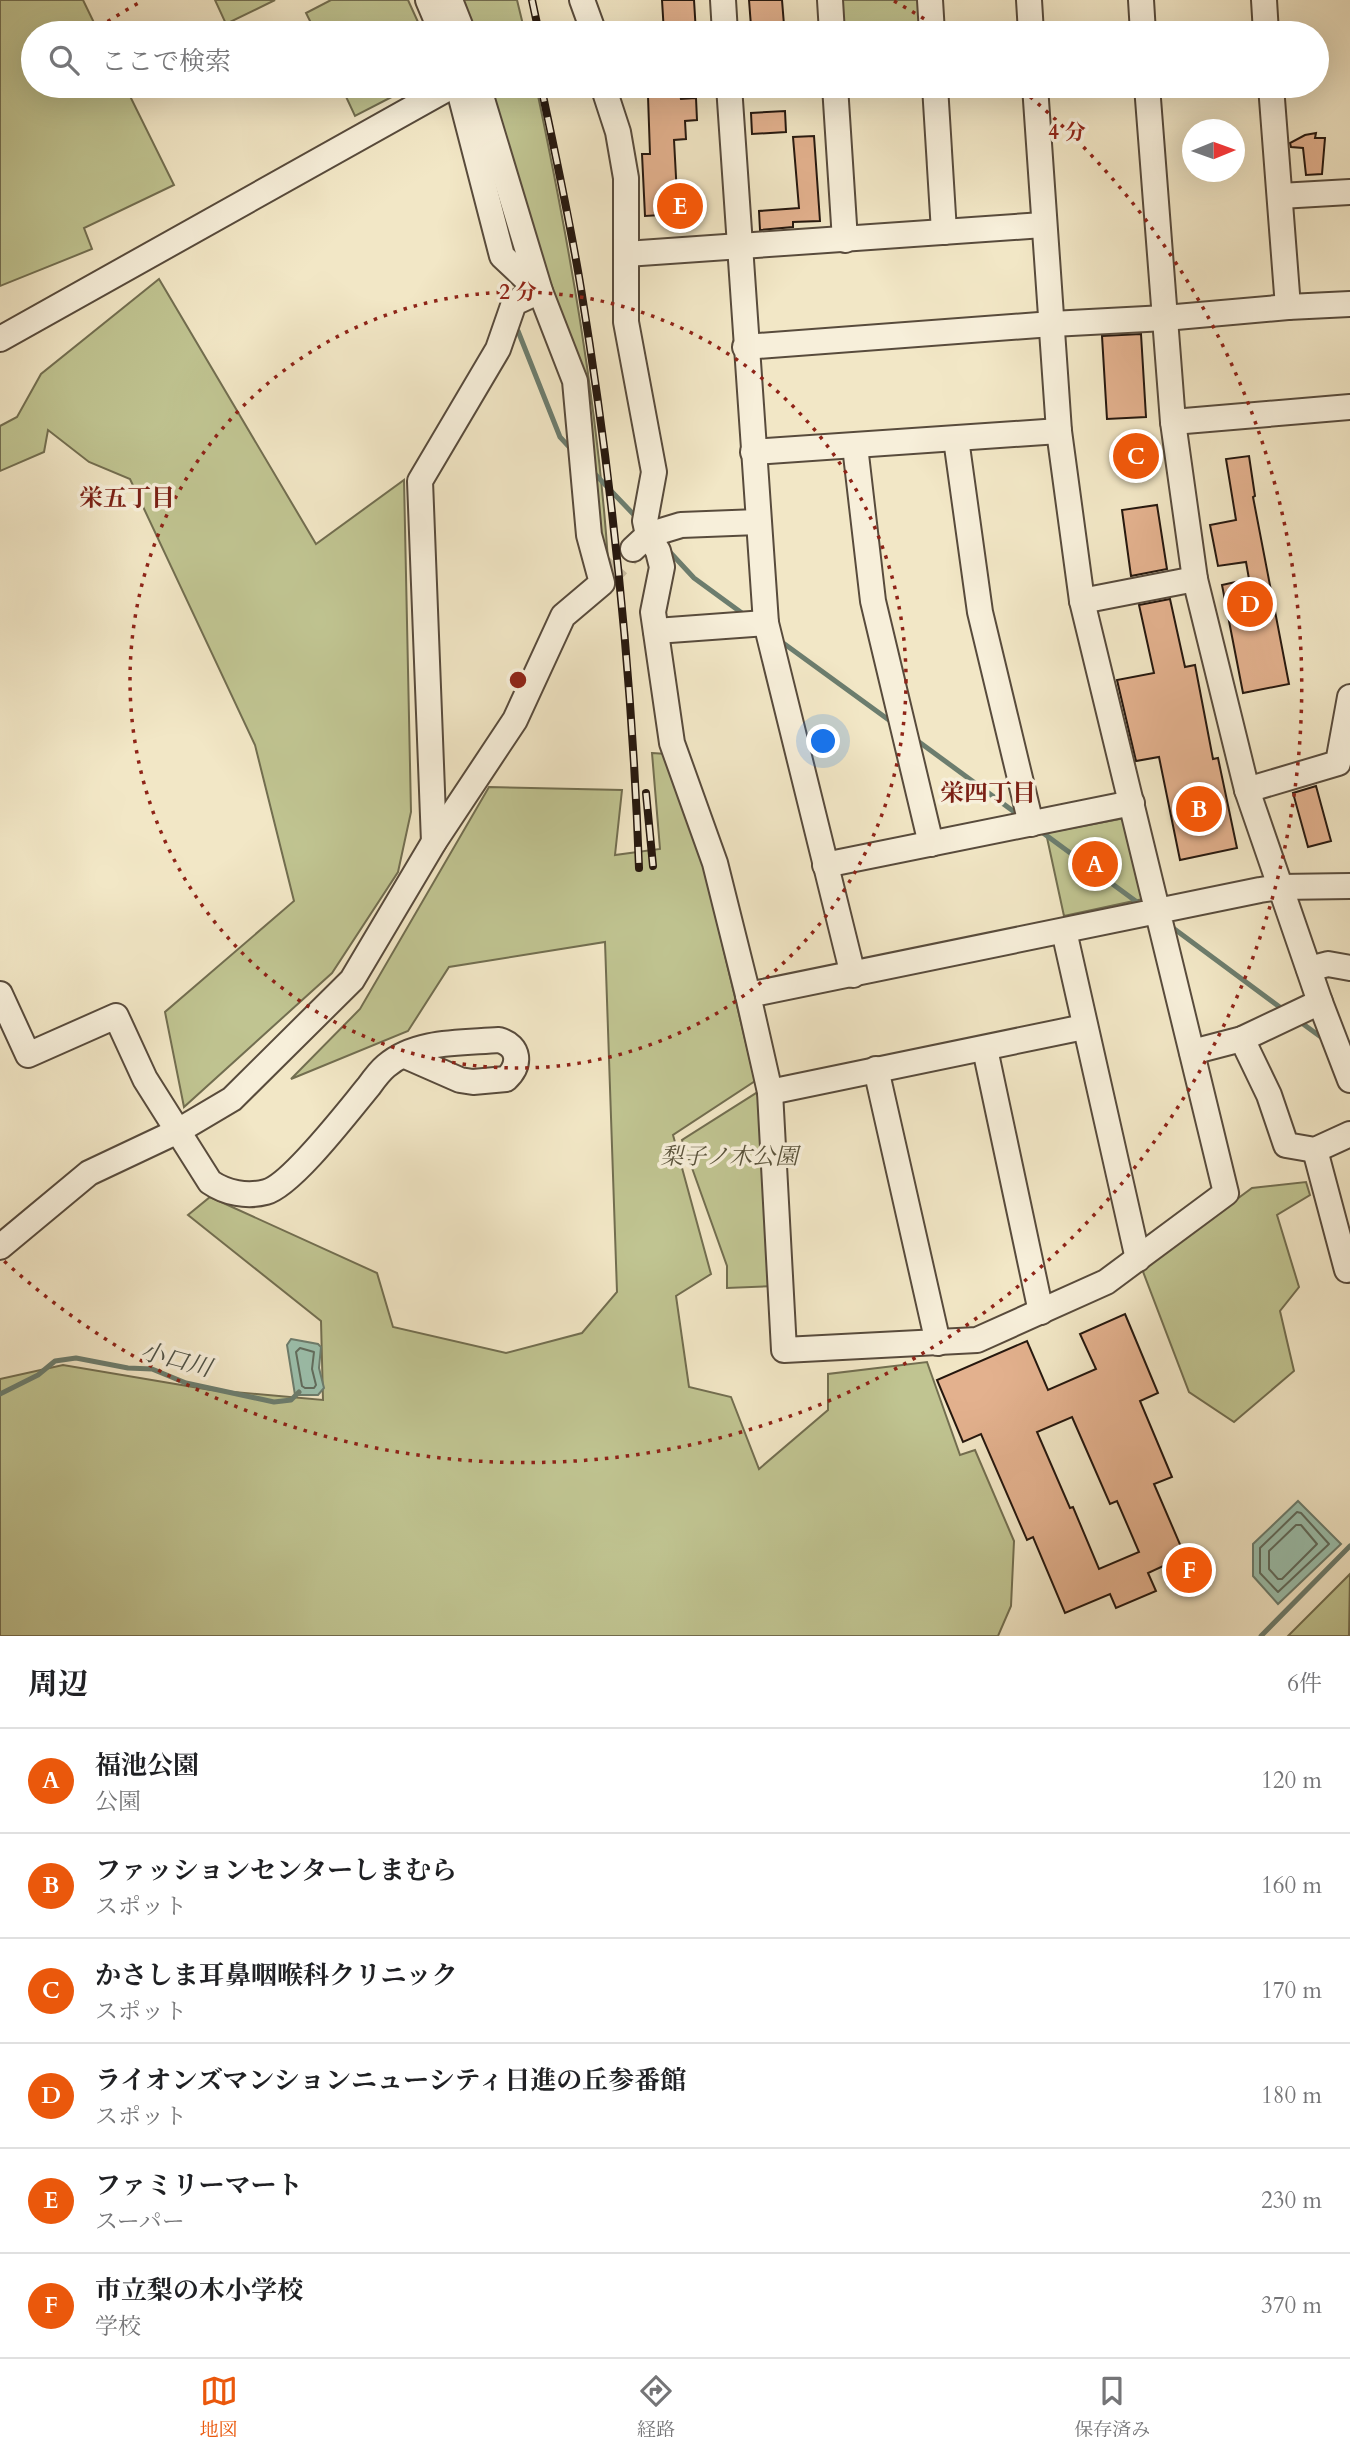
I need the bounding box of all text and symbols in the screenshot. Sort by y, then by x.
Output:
search box [21,21,1329,98]
icon: search [45,41,83,79]
text: ここで検索 [101,44,231,79]
text: 4 分 [1048,118,1086,147]
north arrow [1182,119,1245,182]
pin: E [657,180,703,232]
text: 2 分 [499,278,537,307]
pin: C [1113,430,1159,482]
district label: 栄五丁目 [79,482,175,515]
pin: D [1227,578,1273,630]
centre of rings [506,668,530,692]
your location [806,724,840,758]
district label: 栄四丁目 [940,777,1036,810]
pin: B [1176,783,1222,835]
pin: A [1072,838,1118,890]
park label: 梨子ノ木公園 [660,1141,802,1172]
water label: 小口川 [137,1335,218,1386]
pin: F [1166,1544,1212,1596]
text: 周辺 [28,1664,88,1705]
text: 6件 [1287,1668,1322,1699]
text: 福池公園 [95,1748,199,1783]
text: A [42,1765,60,1796]
text: 120 m [1261,1765,1322,1796]
text: 公園 [95,1786,141,1817]
text: ファッションセンターしまむら [95,1853,457,1888]
text: B [43,1870,59,1901]
text: 160 m [1261,1870,1322,1901]
text: スポット [95,1891,187,1922]
text: かさしま耳鼻咽喉科クリニック [95,1958,457,1993]
text: C [42,1975,60,2006]
text: 170 m [1261,1975,1322,2006]
text: スポット [95,1996,187,2027]
text: ライオンズマンションニューシティ日進の丘参番館 [95,2063,686,2098]
text: D [41,2080,61,2111]
text: 180 m [1261,2080,1322,2111]
text: スポット [95,2101,187,2132]
text: ファミリーマート [95,2168,302,2203]
text: E [44,2185,58,2216]
text: 230 m [1261,2185,1322,2216]
text: スーパー [95,2206,185,2237]
text: 市立梨の木小学校 [95,2273,303,2308]
text: F [44,2290,58,2321]
text: 370 m [1261,2290,1322,2321]
text: 学校 [95,2311,141,2342]
tab: 地図 [200,2372,238,2443]
tab: 経路 [637,2372,675,2443]
tab: 保存済み [1074,2372,1150,2443]

